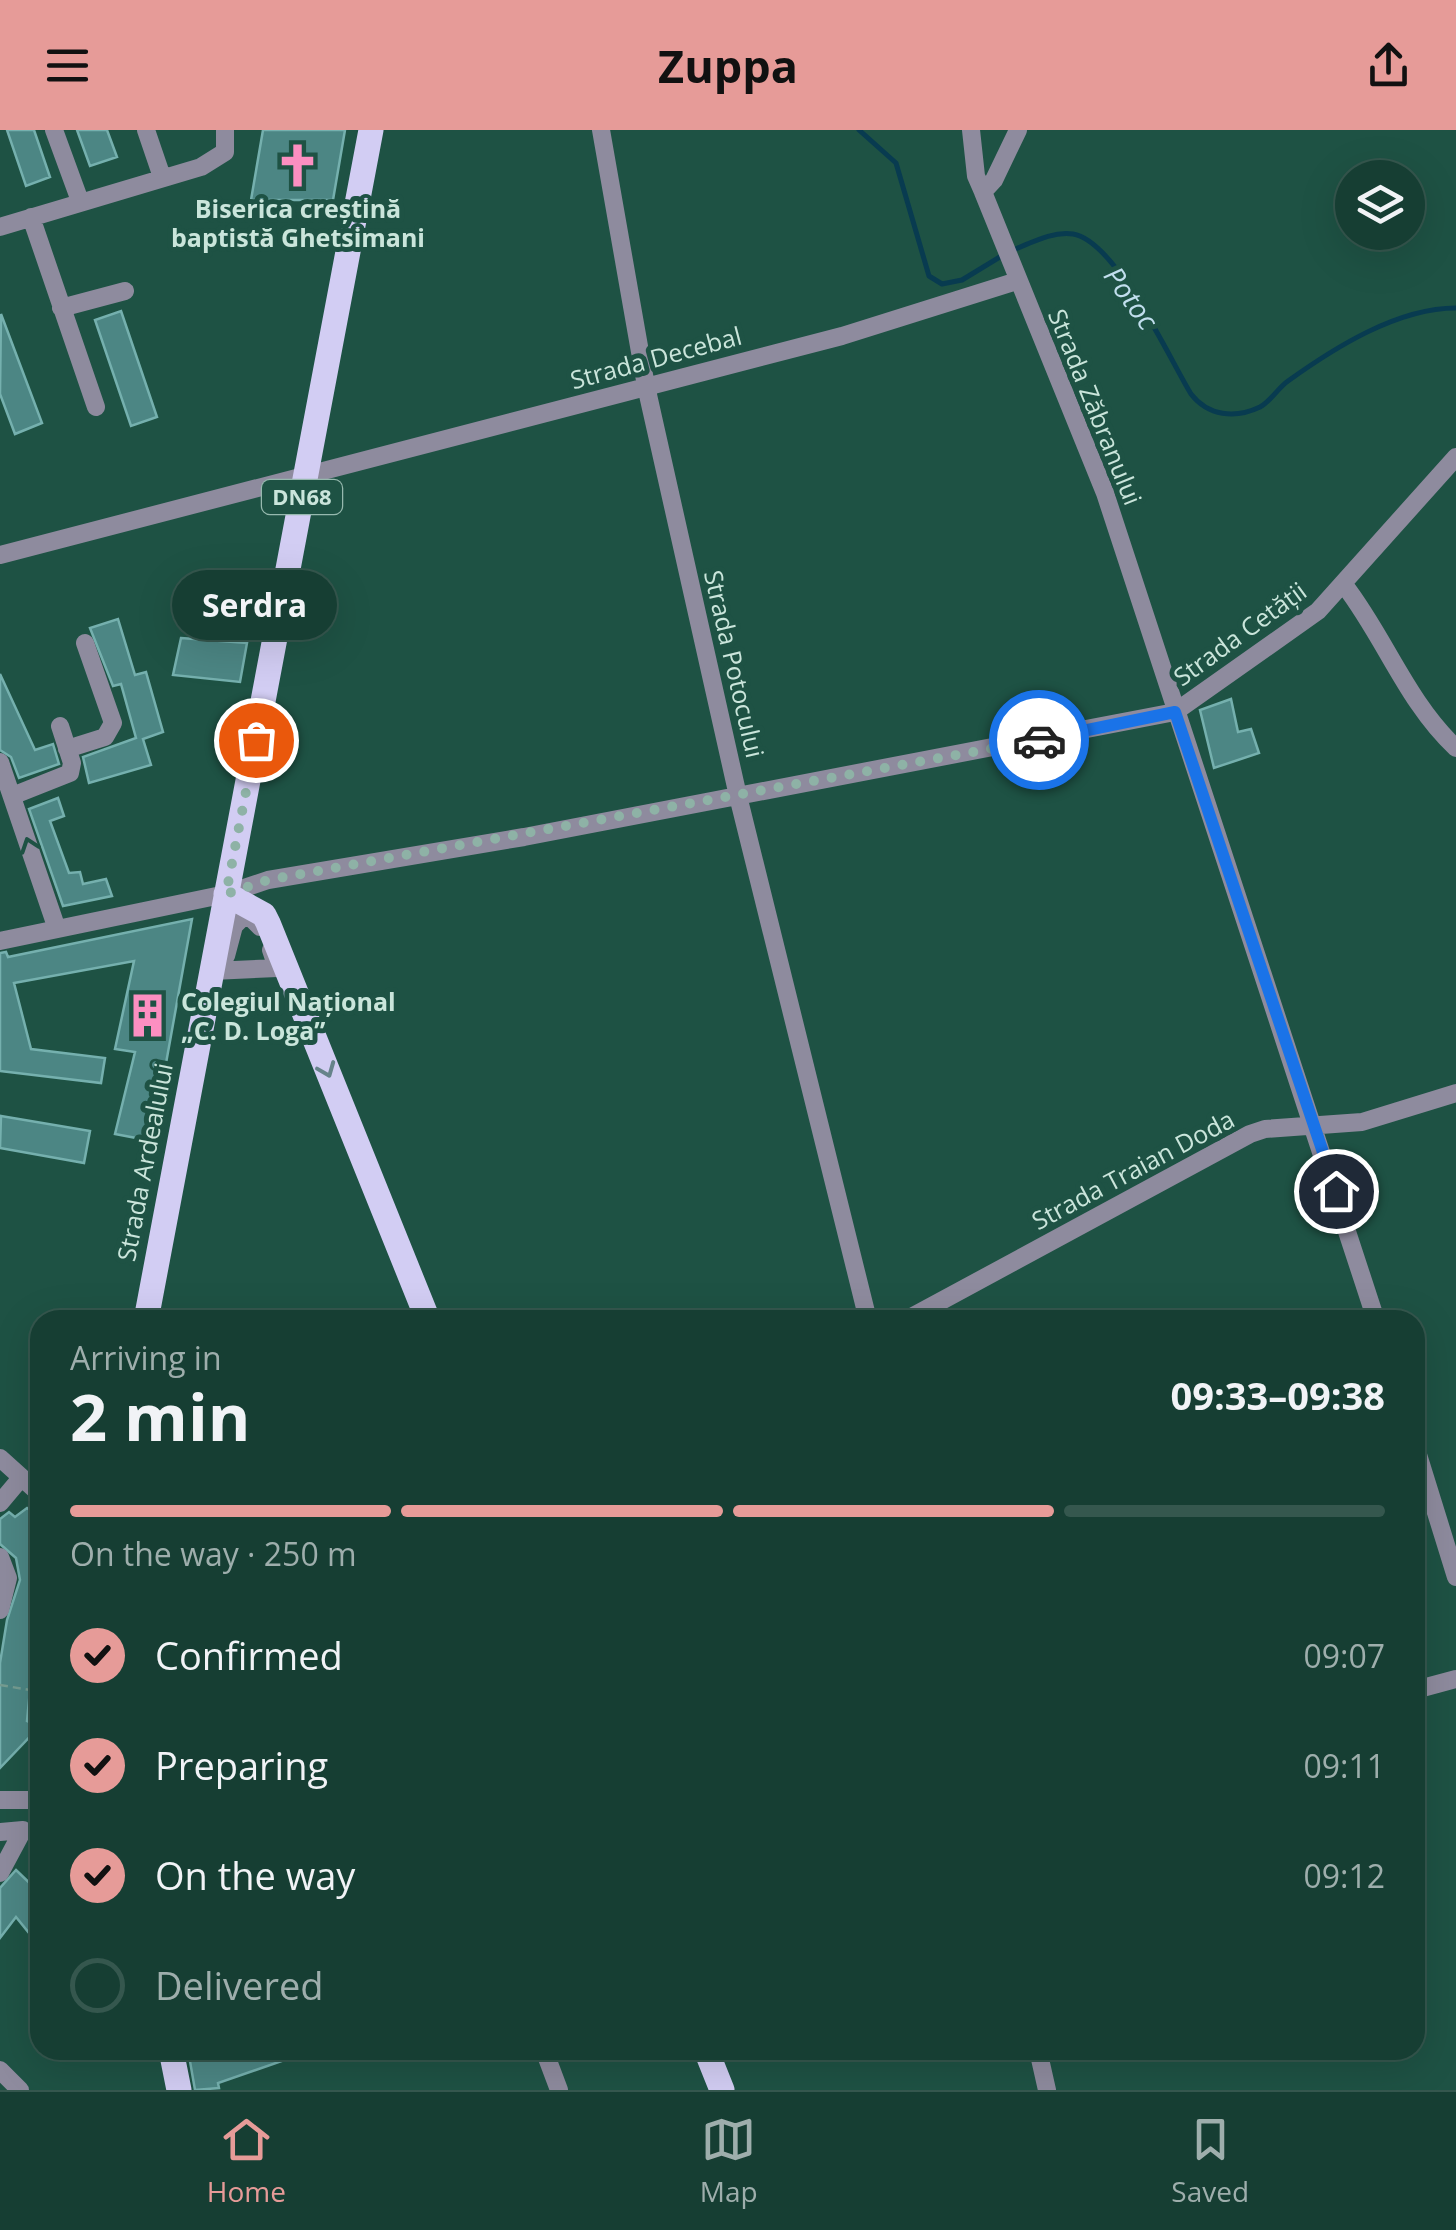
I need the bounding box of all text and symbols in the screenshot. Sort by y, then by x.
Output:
text: Zuppa [658,35,798,96]
icon: menu [40,38,95,93]
icon: share [1361,38,1416,93]
church icon: Biserica creștină baptistă Ghetsimani [274,141,322,189]
map controls [1335,160,1425,250]
button: layers [1335,160,1425,250]
place label: Biserica creștină baptistă Ghetsimani [171,191,425,254]
water label: Potoc [1096,258,1168,337]
street label: Strada Zăbranului [1041,304,1151,510]
street label: Strada Decebal [566,318,745,396]
road number: DN68 [262,480,342,514]
street label: Strada Potocului [697,567,773,761]
callout: Serdra [174,570,338,640]
street label: Strada Cetății [1166,573,1313,693]
text: Serdra [202,583,307,626]
courier [989,690,1089,790]
pin [214,698,299,783]
icon: bag [229,713,284,768]
icon: car [1012,713,1067,768]
one-way arrow [20,838,41,855]
place label: Colegiul Național „C. D. Loga” [181,984,396,1047]
building icon: Colegiul Național „C. D. Loga” [124,992,172,1040]
street label: Strada Ardealului [108,1060,180,1264]
one-way arrow [316,1060,336,1078]
street label: Strada Traian Doda [1025,1101,1240,1237]
pin [1294,1149,1379,1234]
icon: home [1309,1164,1364,1219]
text: Arriving in [70,1336,222,1379]
text: 09:33–09:38 [1171,1369,1385,1421]
text: 2 min [70,1372,250,1460]
text: On the way · 250 m [70,1532,357,1575]
icon: check [70,1628,125,1683]
text: Confirmed [155,1629,343,1681]
text: 09:07 [1303,1634,1385,1677]
icon: check [70,1738,125,1793]
text: Preparing [155,1739,328,1791]
text: 09:11 [1303,1744,1385,1787]
icon: check [70,1848,125,1903]
text: On the way [155,1849,355,1901]
text: 09:12 [1303,1854,1385,1897]
text: Delivered [155,1959,324,2011]
tab: Home [207,2112,286,2210]
tab: Map [700,2112,758,2210]
tab: Saved [1171,2112,1249,2210]

